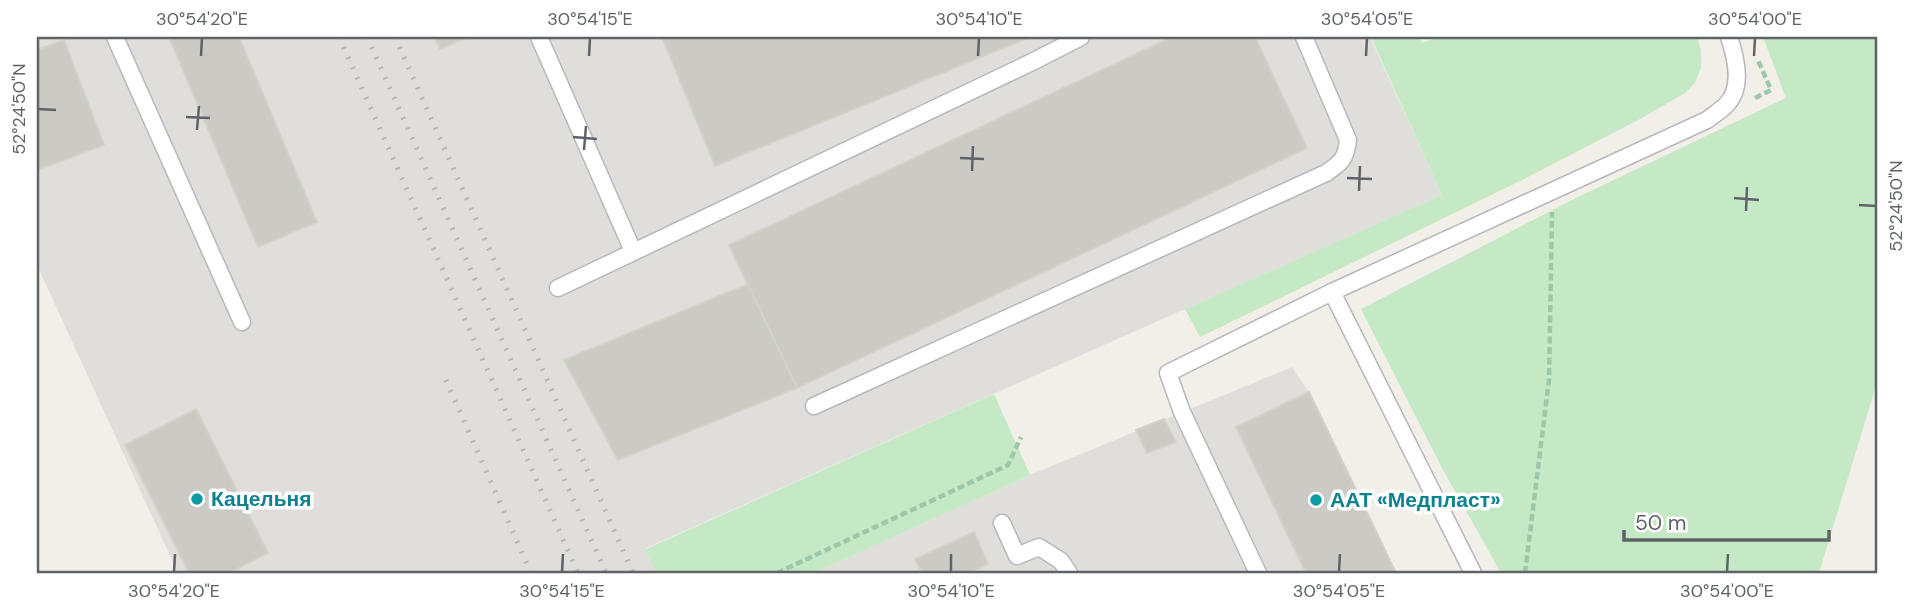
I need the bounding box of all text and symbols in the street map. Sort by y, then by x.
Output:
text: 30°54'20"E [156,7,248,31]
text: 30°54'15"E [547,7,633,31]
text: 30°54'10"E [935,7,1023,31]
text: 30°54'05"E [1321,7,1413,31]
text: 30°54'00"E [1708,7,1802,31]
text: 52°24'50"N [7,63,31,155]
text: 52°24'50"N [1884,160,1908,252]
place label: Кацельня [211,485,312,513]
place label: ААТ «Медпласт» [1330,486,1501,514]
marker: Кацельня [189,491,205,507]
marker: ААТ «Медпласт» [1308,492,1324,508]
scale bar [1624,498,1829,542]
text: 50 m [1635,509,1686,537]
text: 30°54'20"E [128,579,220,603]
text: 30°54'15"E [519,579,605,603]
text: 30°54'10"E [907,579,995,603]
text: 30°54'05"E [1293,579,1385,603]
text: 30°54'00"E [1680,579,1774,603]

